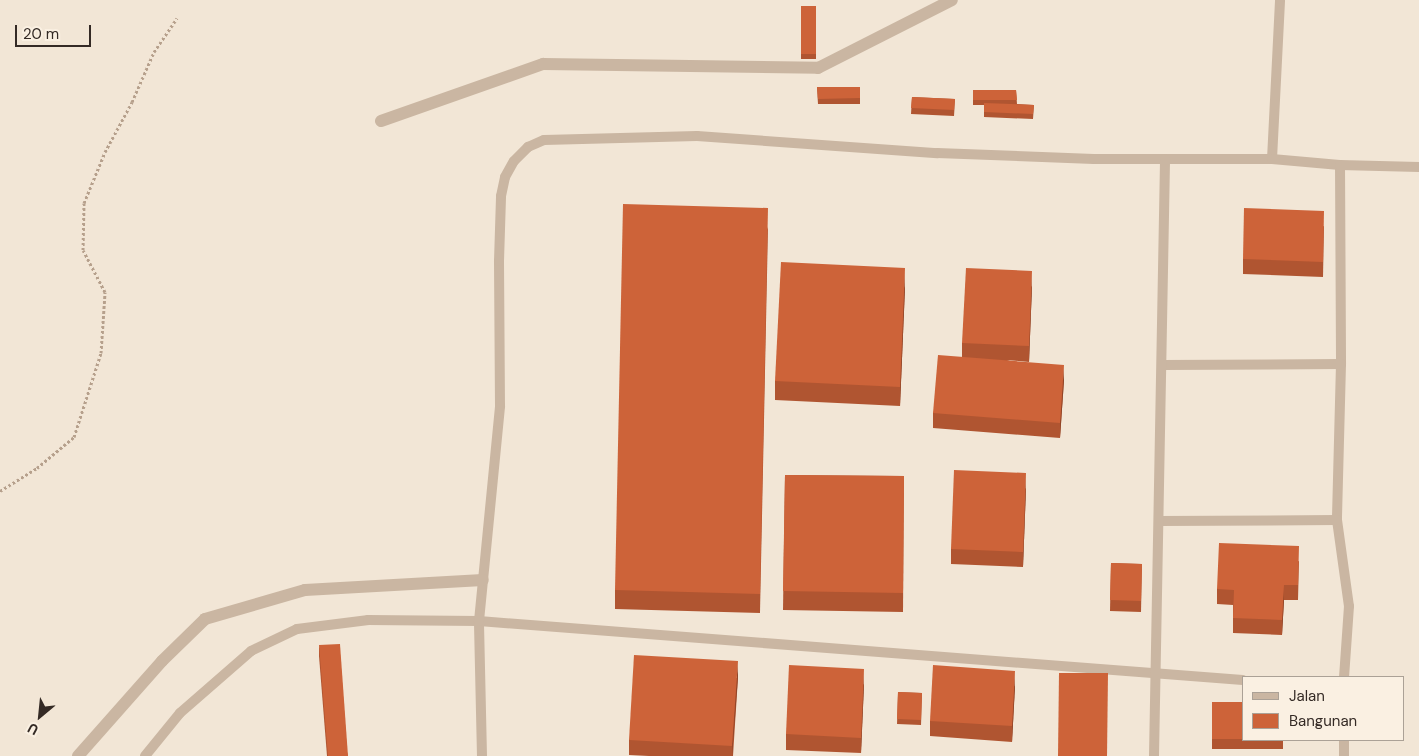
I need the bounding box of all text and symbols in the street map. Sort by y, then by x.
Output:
scale bar [18,15,94,47]
text: 20 m [23,24,59,44]
legend [1242,676,1404,741]
text: Jalan [1289,686,1325,706]
north arrow [15,691,65,741]
text: Bangunan [1289,711,1357,731]
text: U [24,719,41,739]

